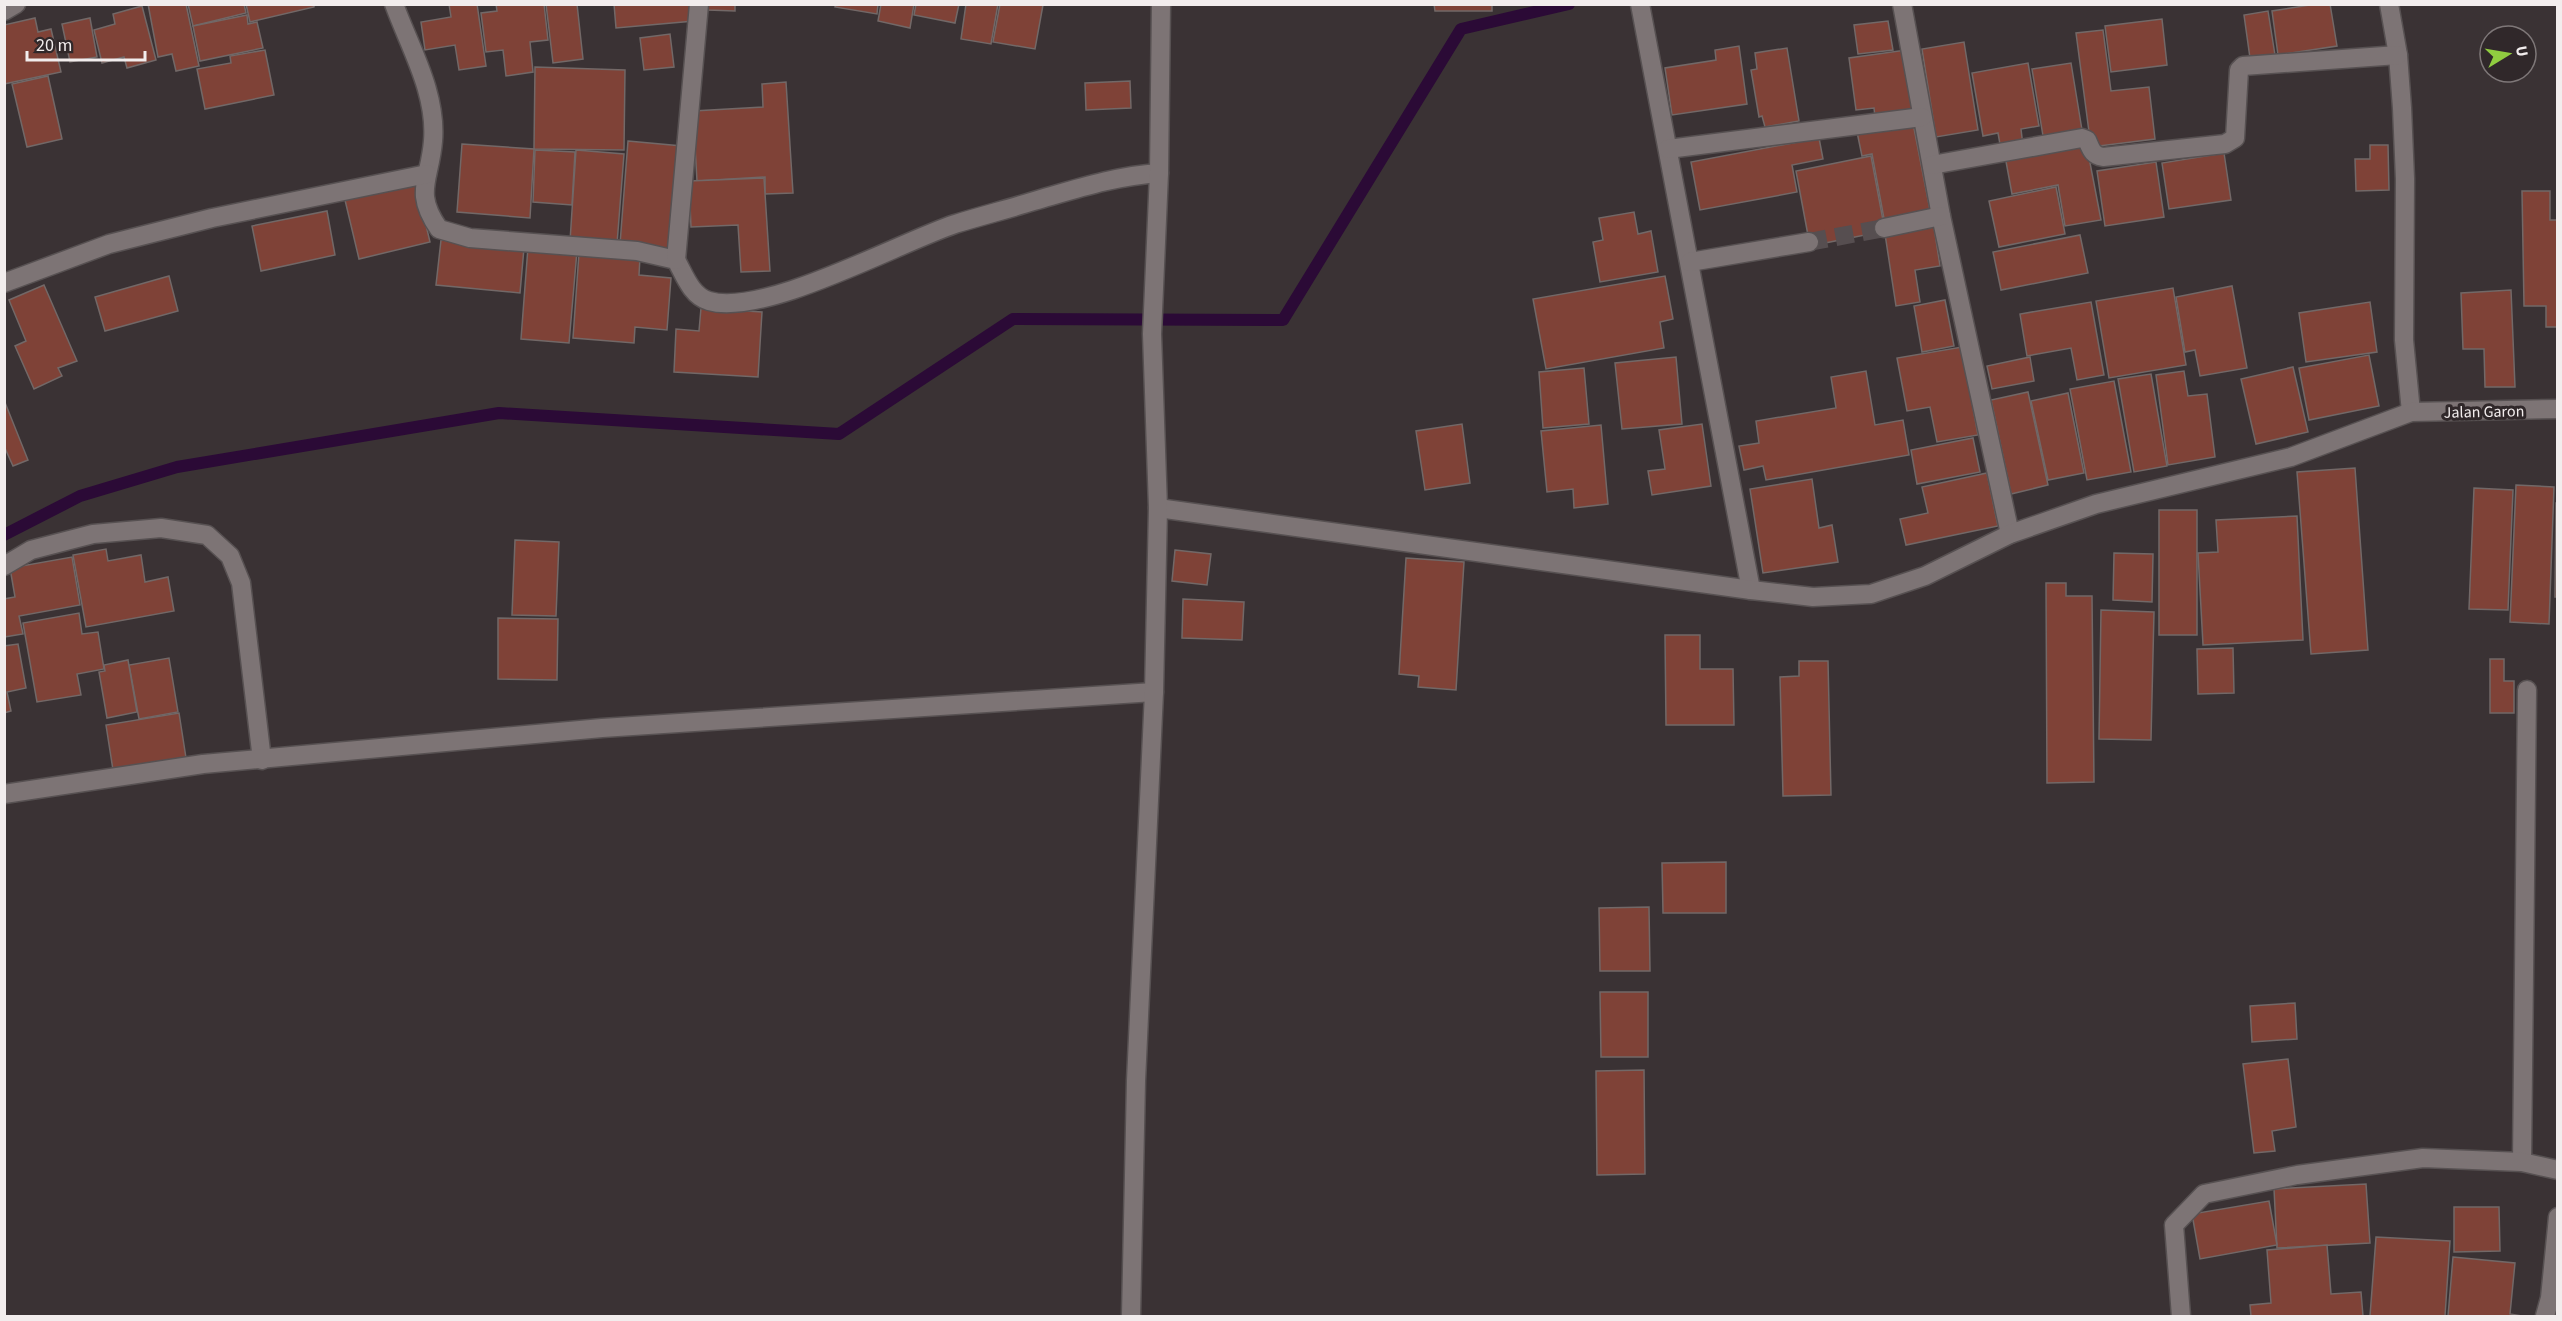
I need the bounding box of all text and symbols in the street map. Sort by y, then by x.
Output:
scale bar [27,24,146,62]
north arrow [2478,24,2538,84]
text: 20 m [36,33,72,58]
text: U [2510,44,2534,59]
street label: Jalan Garon [2444,400,2524,424]

